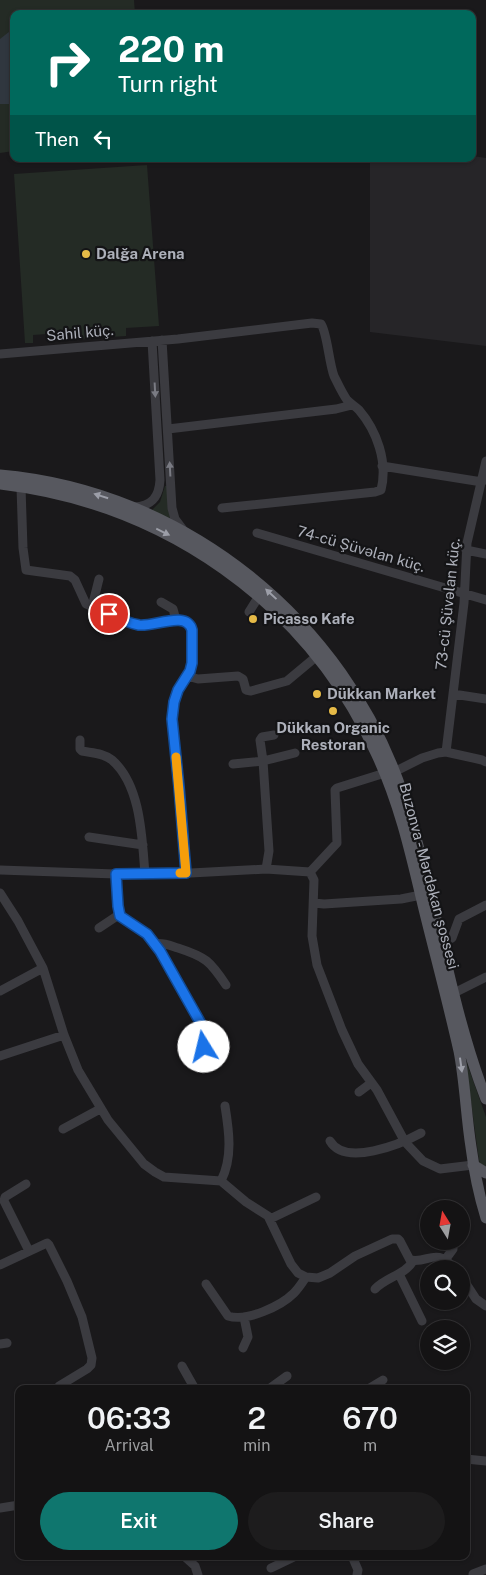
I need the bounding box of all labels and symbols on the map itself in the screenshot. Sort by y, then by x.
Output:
place label: Dalğa Arena [96,245,184,262]
marker: Dalğa Arena [80,248,92,260]
street label: Sahil küç. [46,321,114,344]
one-way arrow [151,382,159,398]
one-way arrow [166,461,174,477]
one-way arrow [93,492,108,500]
street label: 74-cü Şüvəlan küç. [295,522,427,575]
one-way arrow [156,528,170,536]
street label: 73-cü Şüvəlan küç. [432,537,463,671]
one-way arrow [265,588,277,600]
pin [88,593,130,635]
place label: Picasso Kafe [263,610,355,627]
marker: Picasso Kafe [247,613,259,625]
place label: Dükkan Market [327,685,436,702]
marker: Dükkan Market [311,688,323,700]
marker: Dükkan Organic Restoran [327,705,339,717]
place label: Dükkan Organic Restoran [276,719,390,753]
street label: Buzonva - Mərdəkan şossesi [396,781,463,971]
position arrow [177,1020,229,1072]
one-way arrow [457,1058,465,1074]
north arrow [420,1200,470,1250]

